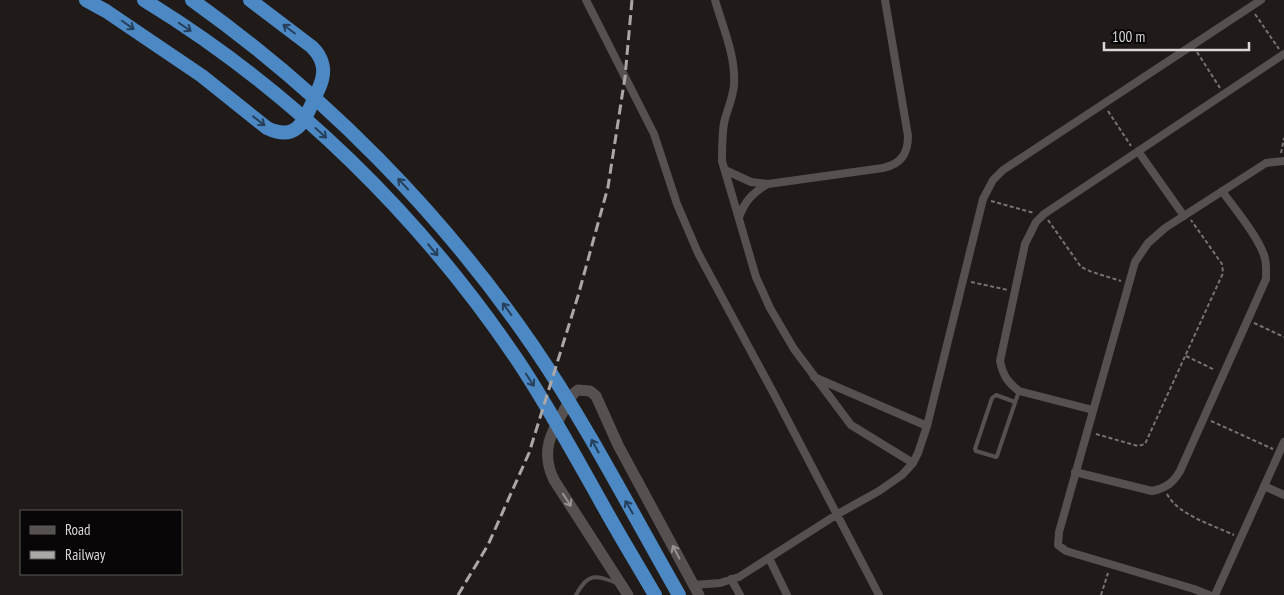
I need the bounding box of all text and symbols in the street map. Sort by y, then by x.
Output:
one-way arrow [120,20,134,30]
scale bar [1104,20,1249,52]
one-way arrow [178,22,192,32]
one-way arrow [283,24,296,35]
text: 100 m [1112,27,1145,46]
one-way arrow [252,116,265,127]
one-way arrow [314,127,327,139]
one-way arrow [397,178,409,191]
one-way arrow [428,243,439,256]
one-way arrow [502,302,512,316]
one-way arrow [526,373,536,387]
one-way arrow [590,438,600,453]
one-way arrow [562,493,573,507]
one-way arrow [624,500,633,515]
legend [20,510,182,575]
text: Road [65,520,91,539]
text: Railway [65,545,106,564]
one-way arrow [671,545,681,560]

